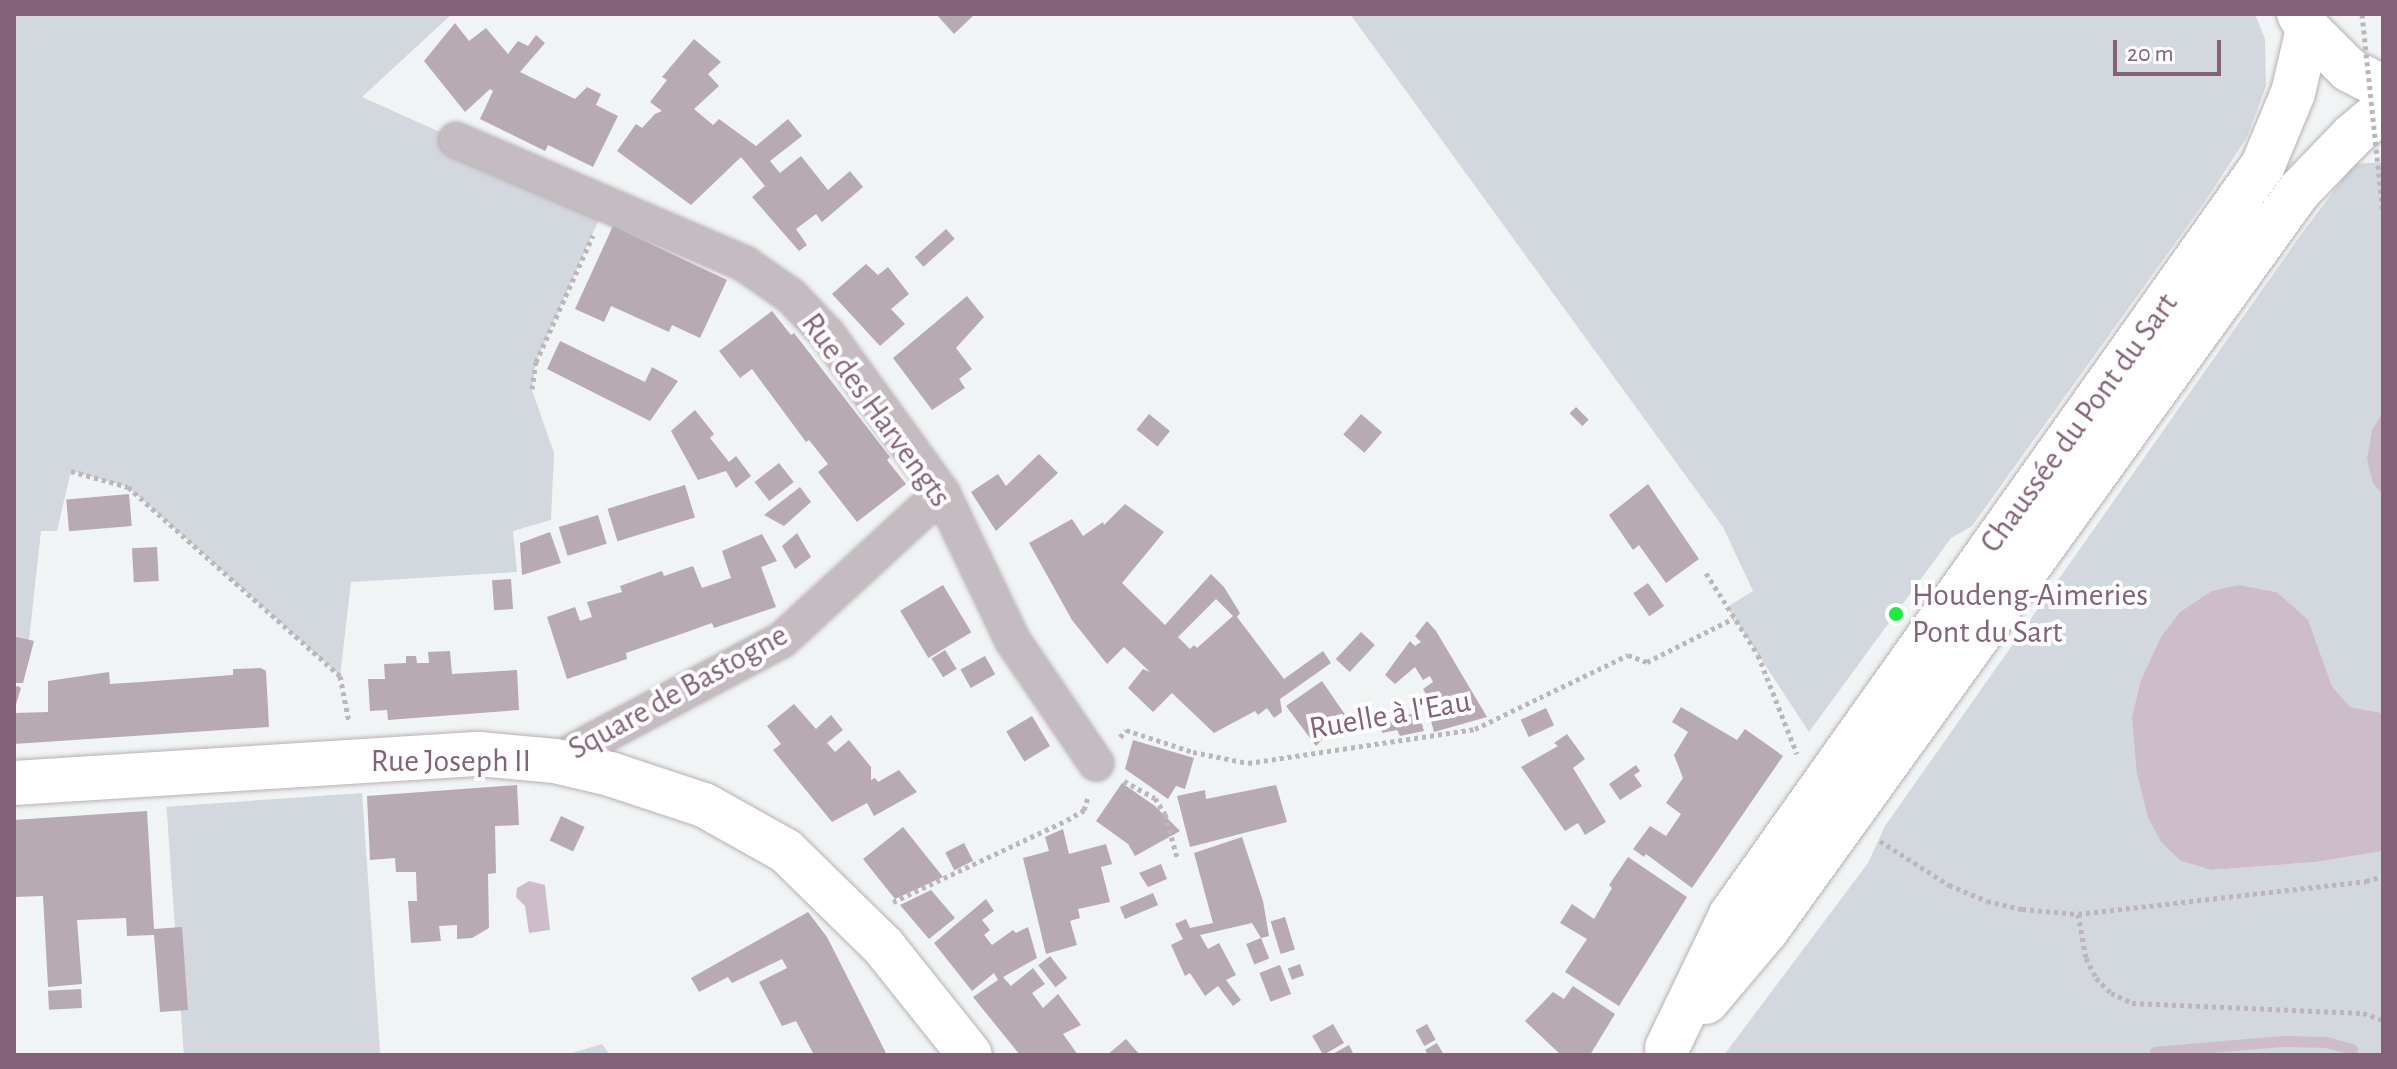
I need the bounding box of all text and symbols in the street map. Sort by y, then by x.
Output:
scale bar [2117,24,2225,74]
text: 20 m [2127,42,2174,66]
street label: Chaussée du Pont du Sart [1972,286,2186,560]
street label: Rue des Harvengts [793,306,959,514]
place label: Houdeng-Aimeries Pont du Sart [1912,577,2148,652]
marker: Houdeng-Aimeries Pont du Sart [1887,605,1905,623]
street label: Square de Bastogne [562,616,794,768]
street label: Ruelle à l'Eau [1306,682,1474,748]
street label: Rue Joseph II [371,742,531,780]

